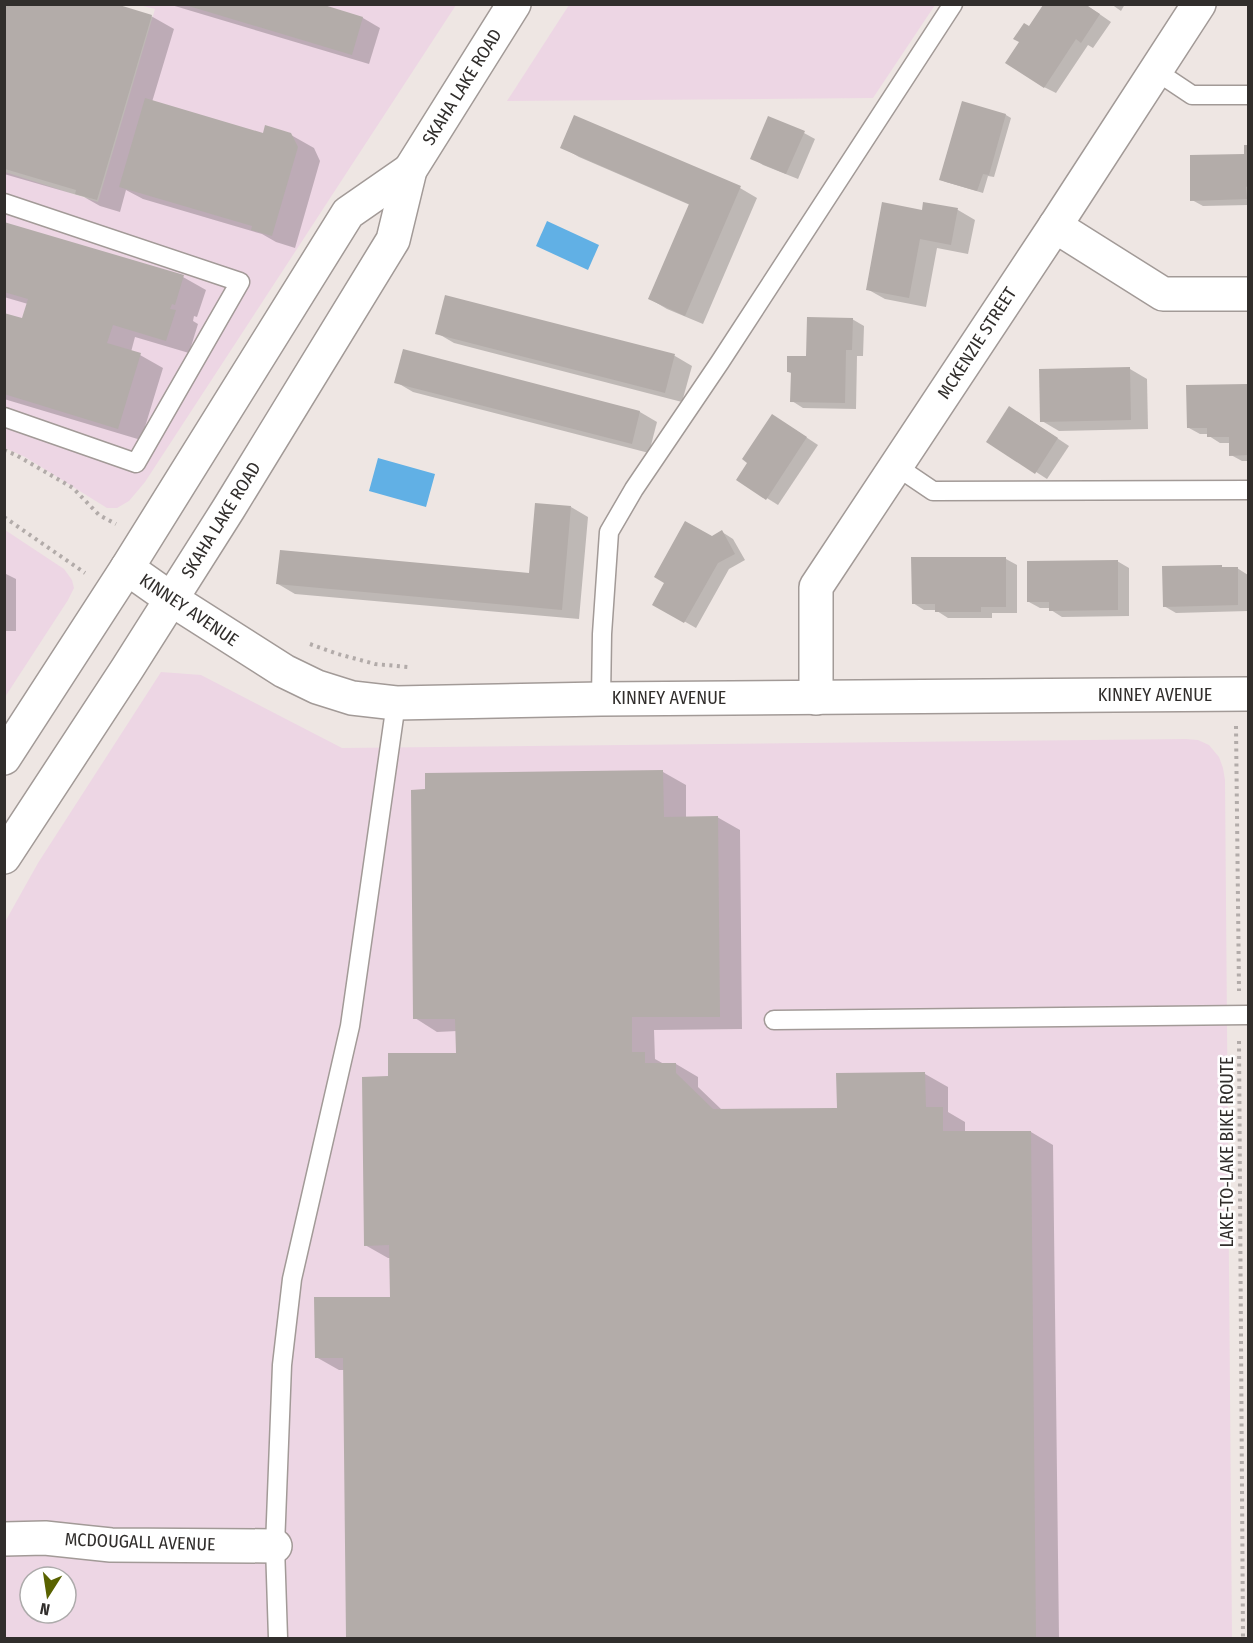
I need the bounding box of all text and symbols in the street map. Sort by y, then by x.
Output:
street label: SKAHA LAKE ROAD [417,25,507,149]
street label: MCKENZIE STREET [933,283,1022,403]
street label: SKAHA LAKE ROAD [176,458,266,582]
street label: KINNEY AVENUE [135,569,243,651]
street label: KINNEY AVENUE [1098,684,1212,706]
street label: KINNEY AVENUE [612,687,726,709]
street label: LAKE-TO-LAKE BIKE ROUTE [1216,1056,1238,1248]
street label: MCDOUGALL AVENUE [64,1528,216,1556]
north arrow [18,1565,78,1625]
text: N [38,1599,52,1619]

